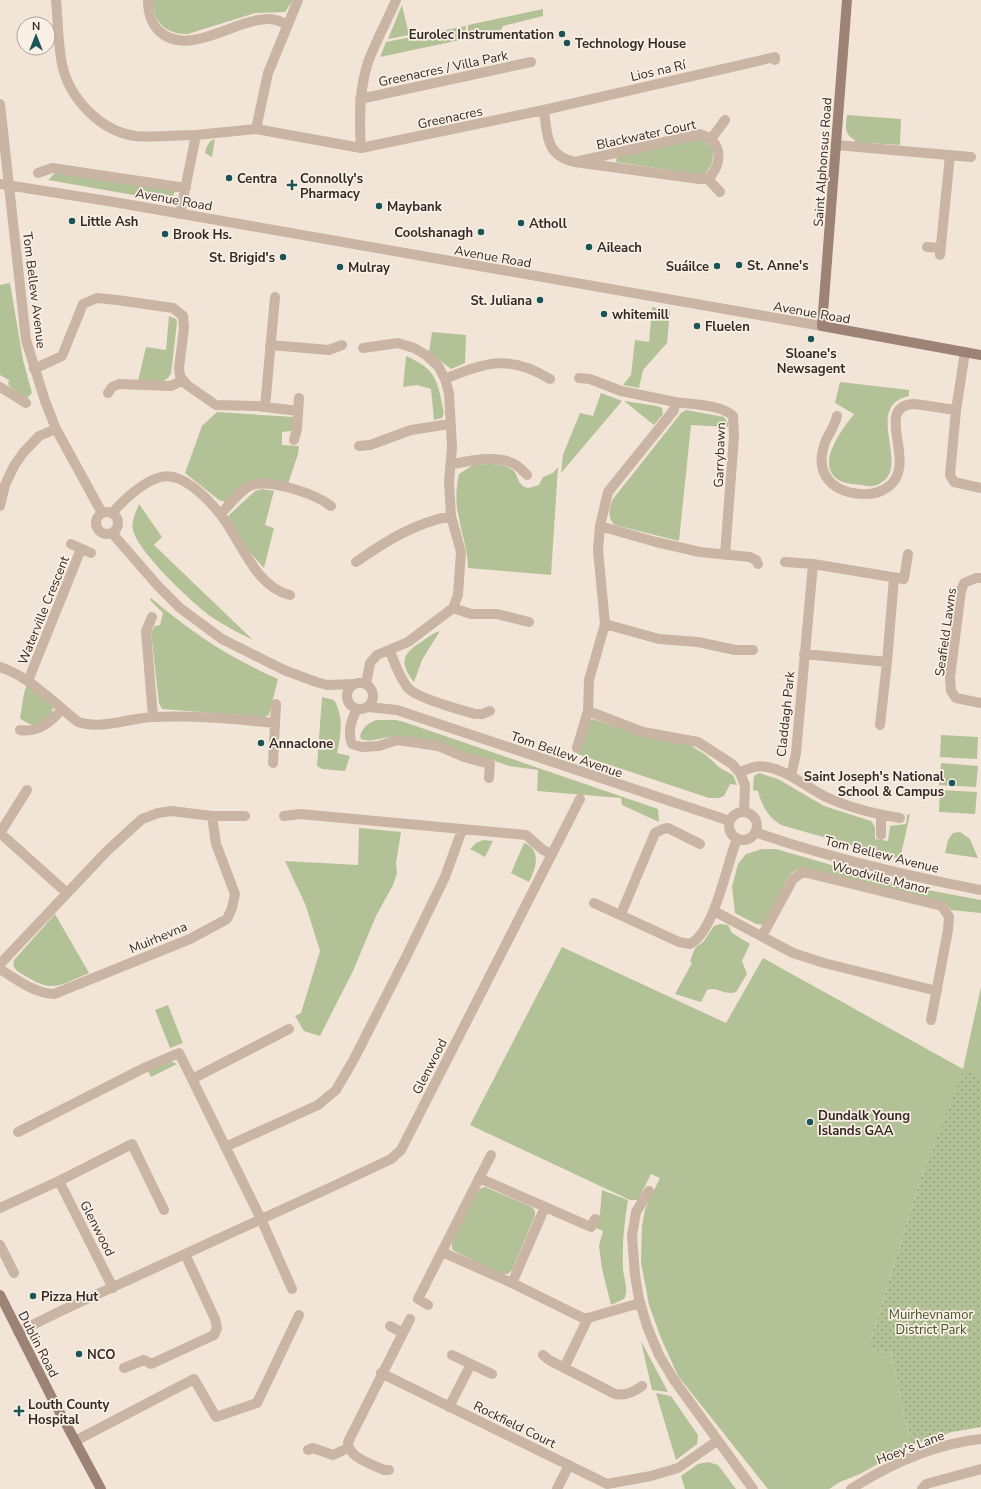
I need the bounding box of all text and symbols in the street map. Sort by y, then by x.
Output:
north arrow [16,16,56,56]
text: N [32,19,40,34]
place label: Eurolec Instrumentation [409,26,554,44]
marker: Eurolec Instrumentation [557,29,567,39]
place label: Technology House [575,35,686,53]
marker: Technology House [562,38,572,48]
street label: Greenacres / Villa Park [377,46,510,92]
street label: Lios na Rí [629,56,689,86]
street label: Saint Alphonsus Road [810,97,836,227]
street label: Greenacres [416,102,484,134]
street label: Blackwater Court [595,116,698,154]
place label: Centra [237,170,277,188]
place label: Connolly's Pharmacy [300,170,363,203]
marker: Centra [224,173,234,183]
marker: Connolly's Pharmacy [287,180,297,190]
street label: Avenue Road [134,184,214,216]
place label: Maybank [387,198,443,216]
marker: Maybank [374,201,384,211]
place label: Little Ash [80,213,138,231]
place label: Atholl [529,215,568,233]
marker: Little Ash [67,216,77,226]
marker: Atholl [516,218,526,228]
place label: Coolshanagh [394,224,473,242]
place label: Brook Hs. [173,226,232,244]
marker: Coolshanagh [476,227,486,237]
marker: Brook Hs. [160,229,170,239]
street label: Tom Bellew Avenue [18,231,50,349]
place label: Aileach [597,239,642,257]
street label: Avenue Road [453,241,533,273]
marker: Aileach [584,242,594,252]
place label: St. Brigid's [209,249,275,267]
marker: St. Brigid's [278,252,288,262]
place label: St. Anne's [747,257,809,275]
place label: Suáilce [666,258,709,276]
place label: Mulray [348,259,390,277]
marker: St. Anne's [734,260,744,270]
marker: Suáilce [712,261,722,271]
marker: Mulray [335,262,345,272]
place label: St. Juliana [470,292,532,310]
marker: St. Juliana [535,295,545,305]
street label: Avenue Road [772,297,852,329]
place label: whitemill [612,306,670,324]
marker: whitemill [599,309,609,319]
place label: Fluelen [705,318,750,336]
marker: Fluelen [692,321,702,331]
marker: Sloane's Newsagent [806,334,816,344]
place label: Sloane's Newsagent [777,345,846,378]
street label: Garrybawn [710,422,730,488]
street label: Waterville Crescent [14,553,74,667]
street label: Seafield Lawns [931,587,961,678]
street label: Claddagh Park [773,670,799,758]
street label: Tom Bellew Avenue [508,727,625,783]
place label: Annaclone [269,735,333,753]
marker: Annaclone [256,738,266,748]
place label: Saint Joseph's National School & Campus [804,768,945,801]
marker: Saint Joseph's National School & Campus [947,778,957,788]
street label: Tom Bellew Avenue [823,832,941,878]
street label: Woodville Manor [830,857,932,899]
street label: Muirhevna [127,918,190,958]
street label: Glenwood [408,1035,452,1097]
place label: Dundalk Young Islands GAA [818,1107,910,1140]
marker: Dundalk Young Islands GAA [805,1117,815,1127]
street label: Glenwood [75,1197,119,1259]
place label: Pizza Hut [41,1288,99,1306]
marker: Pizza Hut [28,1291,38,1301]
park label: Muirhevnamor District Park [889,1306,973,1339]
street label: Dublin Road [14,1308,63,1381]
place label: NCO [87,1346,115,1364]
marker: NCO [74,1349,84,1359]
place label: Louth County Hospital [28,1396,109,1429]
street label: Rockfield Court [470,1397,559,1453]
marker: Louth County Hospital [13,1405,25,1417]
street label: Hoey's Lane [874,1427,947,1469]

